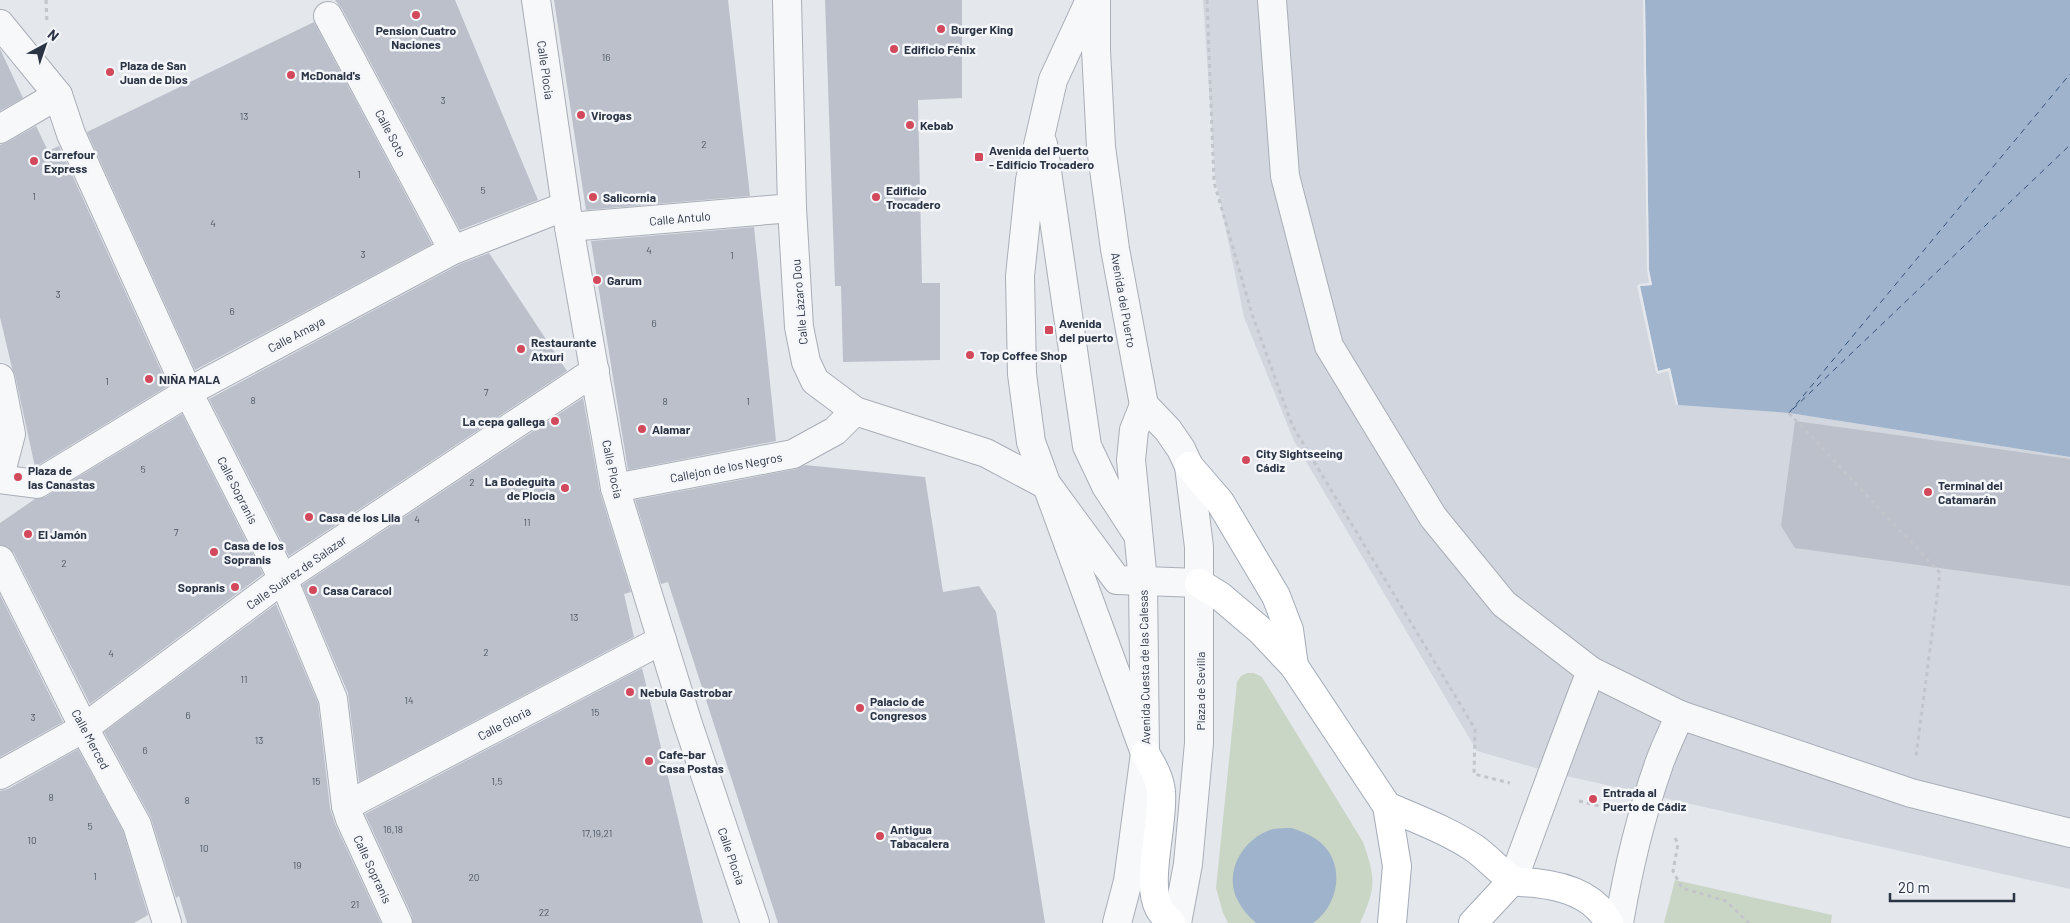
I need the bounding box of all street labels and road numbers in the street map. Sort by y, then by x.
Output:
street label: Calle Plocia [535,40,557,100]
street label: Calle Soto [373,107,409,159]
street label: Calle Antulo [649,208,711,228]
street label: Avenida del Puerto [1109,251,1139,349]
street label: Calle Lázaro Dou [788,259,810,345]
street label: Calle Amaya [265,313,327,355]
street label: Calle Plocia [600,438,626,500]
street label: Callejon de los Negros [669,449,783,485]
street label: Calle Sopranis [215,454,261,526]
street label: Calle Suárez de Salazar [243,532,349,612]
street label: Avenida Cuesta de las Calesas [1136,589,1152,744]
street label: Plaza de Sevilla [1193,652,1207,730]
street label: Calle Gloria [475,703,533,743]
street label: Calle Merced [69,707,113,771]
street label: Calle Plocia [716,826,748,886]
street label: Calle Sopranis [351,833,395,906]

